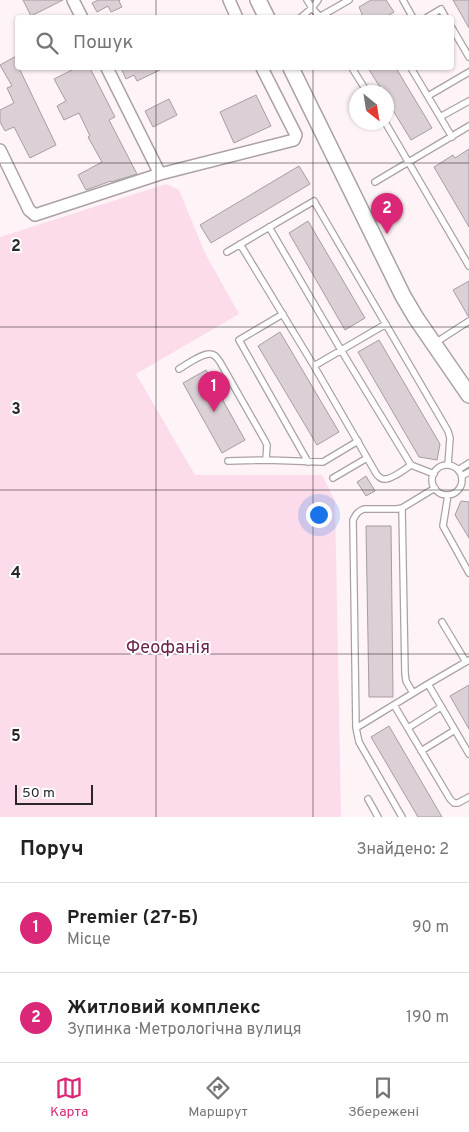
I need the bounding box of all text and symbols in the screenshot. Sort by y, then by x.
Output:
search box [15,15,454,70]
icon: search [33,29,61,57]
text: Пошук [73,31,133,55]
north arrow [349,85,394,130]
pin: 2 [371,193,403,234]
text: 2 [11,237,21,257]
pin: 1 [198,371,230,412]
text: 3 [11,400,21,420]
your location [306,502,332,528]
text: 4 [11,564,21,584]
park label: Феофанія [126,637,210,660]
text: 5 [11,727,21,747]
scale bar [15,782,92,805]
text: 50 m [22,785,55,802]
text: Поруч [20,836,84,863]
text: Знайдено: 2 [356,840,449,860]
text: Premier (27-Б) [67,906,198,930]
text: 1 [33,918,39,938]
text: 90 m [412,918,449,938]
text: Місце [67,930,111,950]
text: Житловий комплекс [67,996,261,1020]
text: 2 [31,1008,41,1028]
text: 190 m [406,1008,449,1028]
text: Зупинка · Метрологічна вулиця [67,1020,302,1040]
tab: Карта [50,1074,88,1121]
tab: Маршрут [188,1074,248,1121]
tab: Збережені [348,1074,419,1121]

